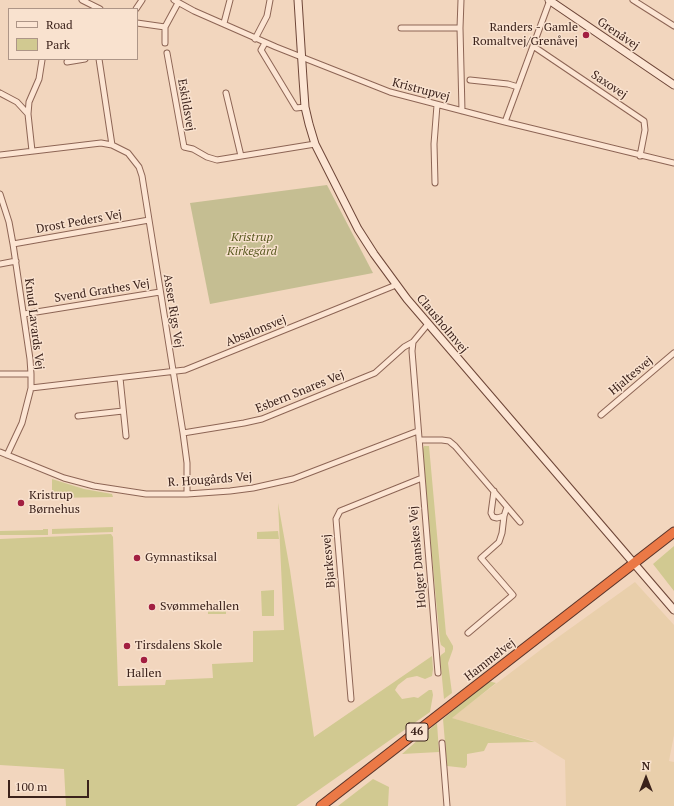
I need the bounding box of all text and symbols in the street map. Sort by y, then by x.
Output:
legend [8,8,138,60]
street label: Grenåvej [594,15,642,53]
text: Road [46,17,73,32]
place label: Randers - Gamle Romaltvej/Grenåvej [473,21,578,49]
marker: Randers - Gamle Romaltvej/Grenåvej [581,30,591,40]
text: Park [46,37,70,52]
street label: Saxovej [588,68,630,102]
street label: Kristrupvej [391,75,451,105]
street label: Eskildsvej [174,78,198,132]
street label: Drost Peders Vej [35,207,123,237]
park label: Kristrup Kirkegård [227,231,277,259]
street label: Asser Rigs Vej [160,273,186,349]
street label: Svend Grathes Vej [53,276,151,306]
street label: Knud Lavards Vej [21,277,47,371]
street label: Clausholmvej [413,292,471,356]
street label: Absalonsvej [224,312,288,350]
street label: Hjaltesvej [606,353,656,399]
street label: Esbern Snares Vej [254,368,346,416]
street label: R. Hougårds Vej [167,470,253,490]
place label: Kristrup Børnehus [29,489,80,517]
marker: Kristrup Børnehus [16,498,26,508]
street label: Holger Danskes Vej [406,505,430,609]
street label: Bjarkesvej [319,533,339,589]
place label: Gymnastiksal [145,551,217,565]
marker: Gymnastiksal [132,553,142,563]
place label: Svømmehallen [160,600,239,614]
marker: Svømmehallen [147,602,157,612]
street label: Hammelvej [462,636,518,684]
place label: Tirsdalens Skole [135,639,222,653]
marker: Tirsdalens Skole [122,641,132,651]
marker: Hallen [139,655,149,665]
place label: Hallen [126,667,162,681]
road number: 46 [406,723,428,741]
north arrow [626,758,666,798]
text: N [642,759,650,773]
scale bar [10,772,91,798]
text: 100 m [15,779,47,794]

